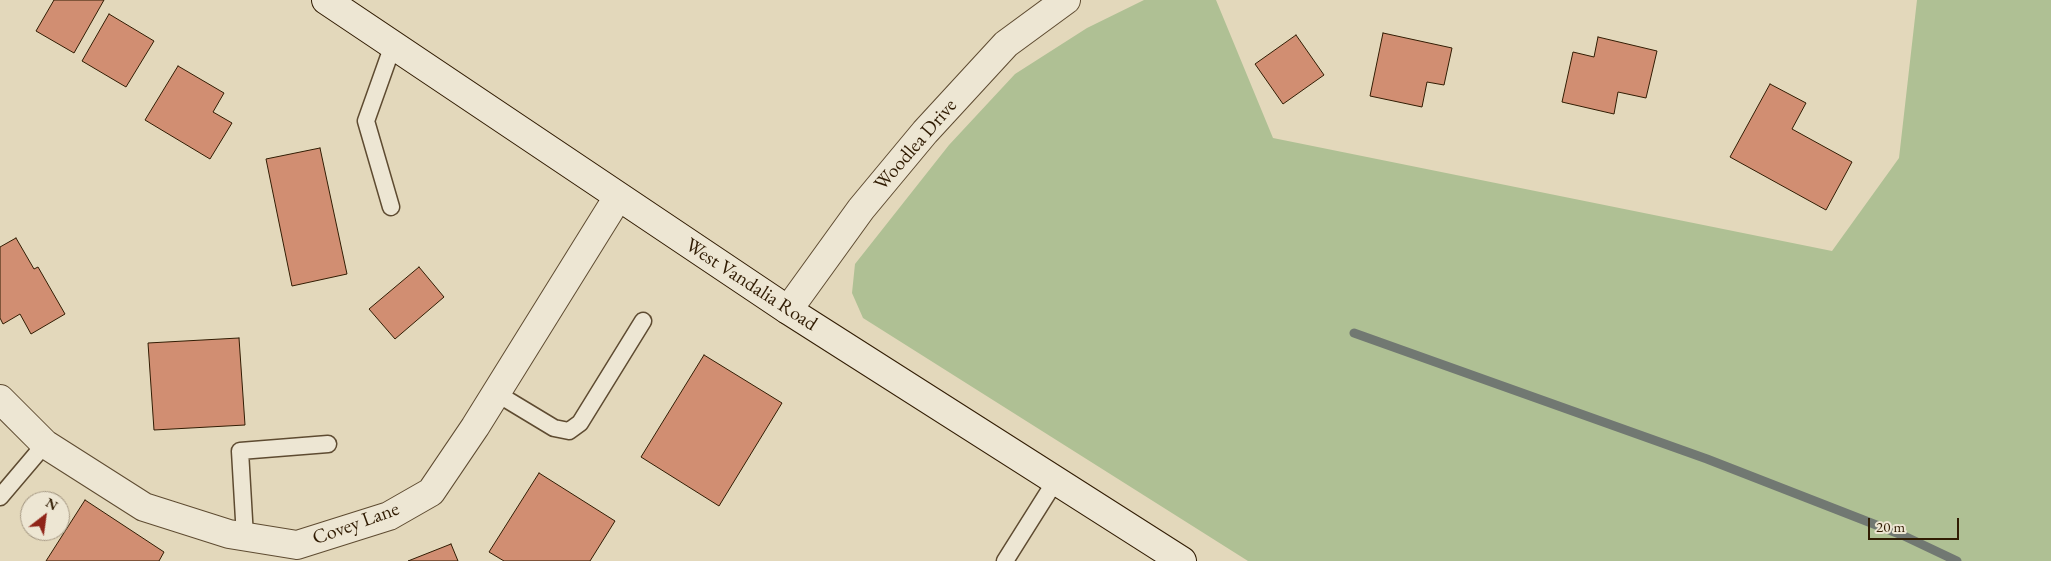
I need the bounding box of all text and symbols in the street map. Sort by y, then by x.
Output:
street label: Woodlea Drive [870,94,962,196]
street label: West Vandalia Road [681,233,821,337]
north arrow [20,491,70,541]
text: N [43,493,61,514]
street label: Covey Lane [309,497,403,551]
scale bar [1871,508,1962,540]
text: 20 m [1876,517,1905,536]

